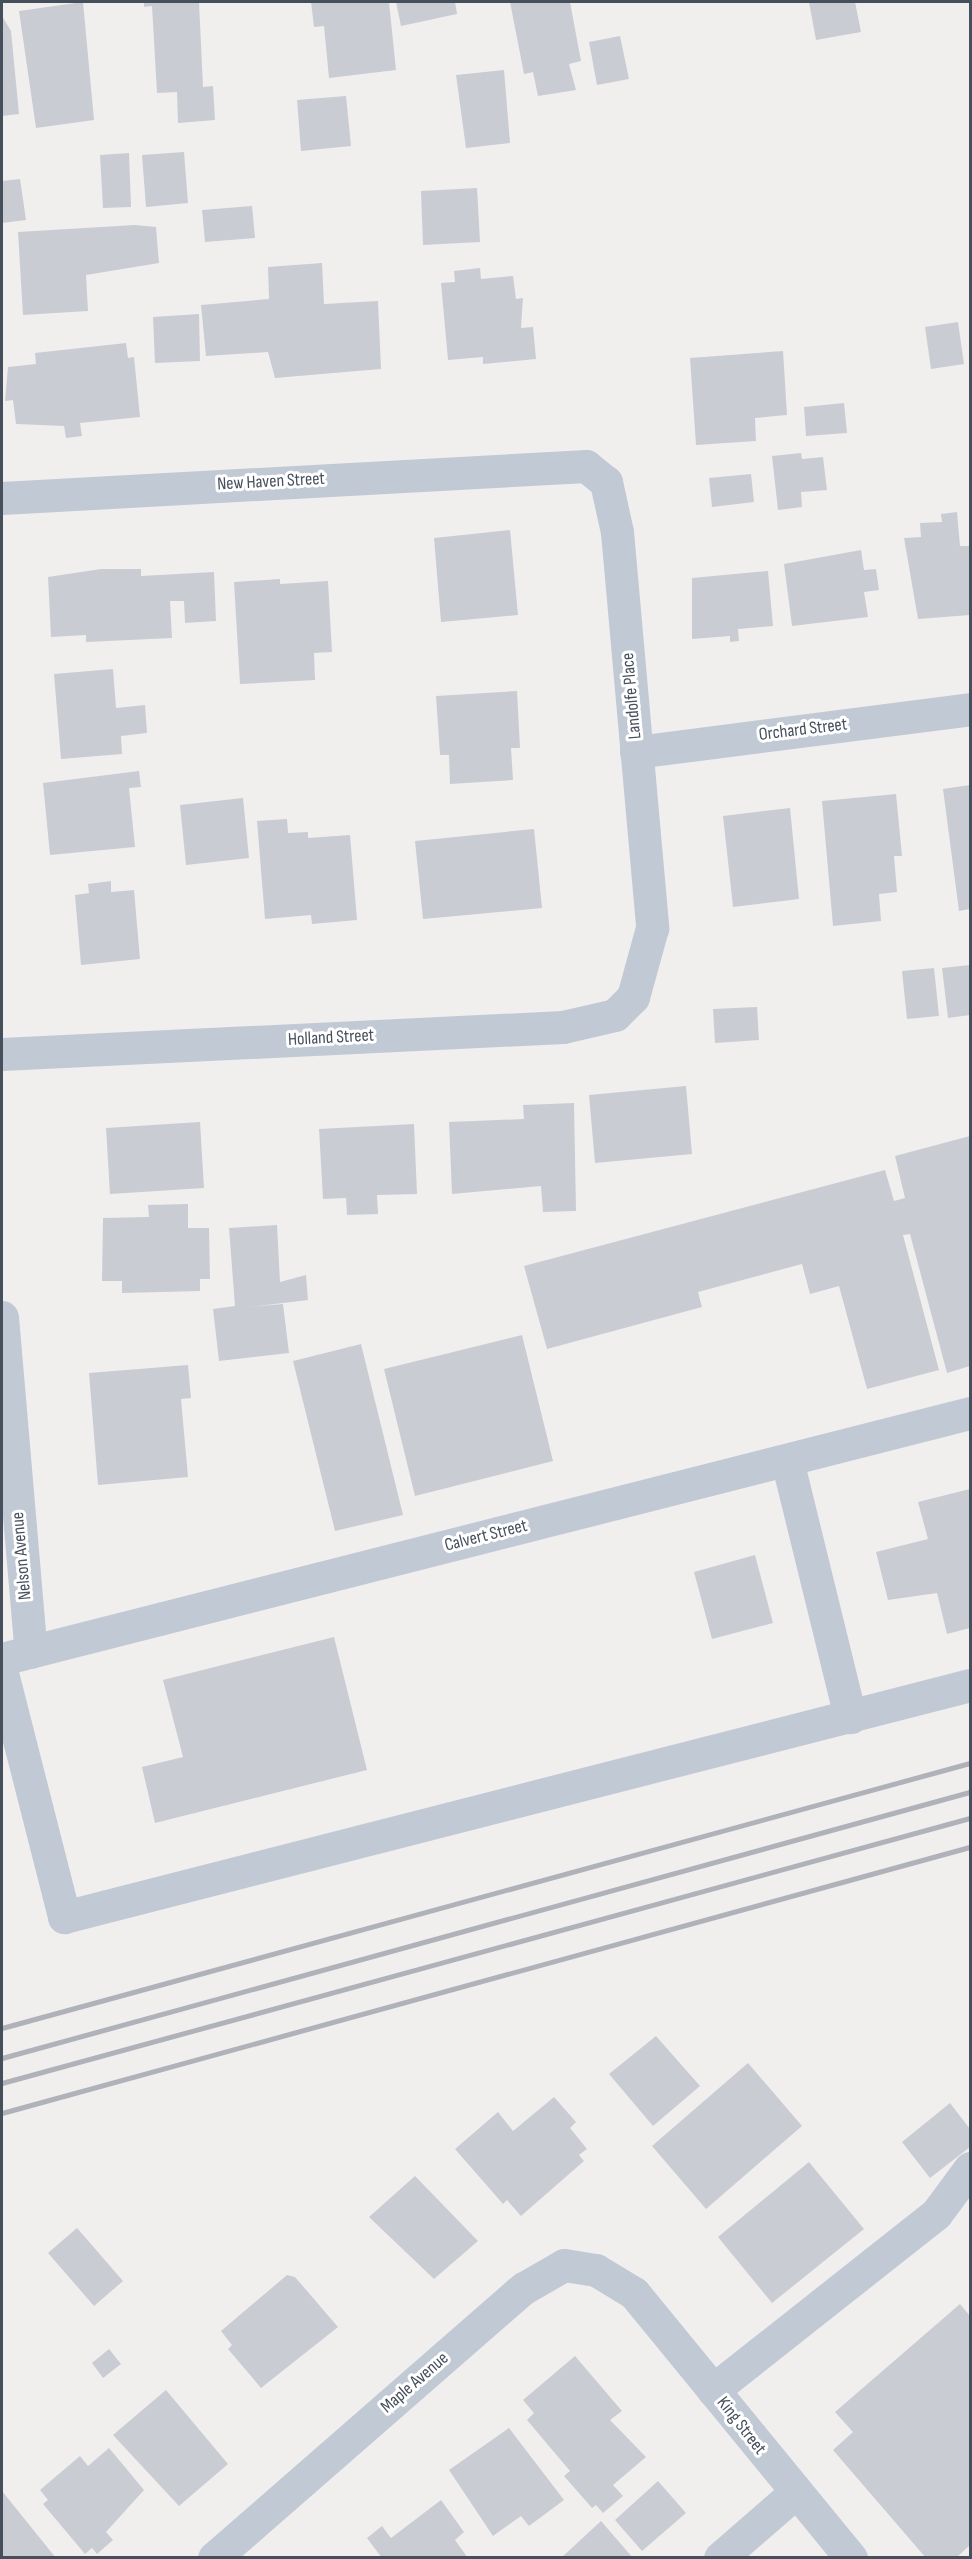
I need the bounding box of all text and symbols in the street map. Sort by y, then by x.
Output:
street label: New Haven Street [217,468,325,496]
street label: Landolfe Place [617,652,647,740]
street label: Orchard Street [758,714,848,746]
street label: Holland Street [287,1025,375,1051]
street label: Nelson Avenue [7,1511,37,1601]
street label: Calvert Street [442,1515,530,1557]
street label: Maple Avenue [377,2348,453,2418]
street label: King Street [712,2393,770,2459]

